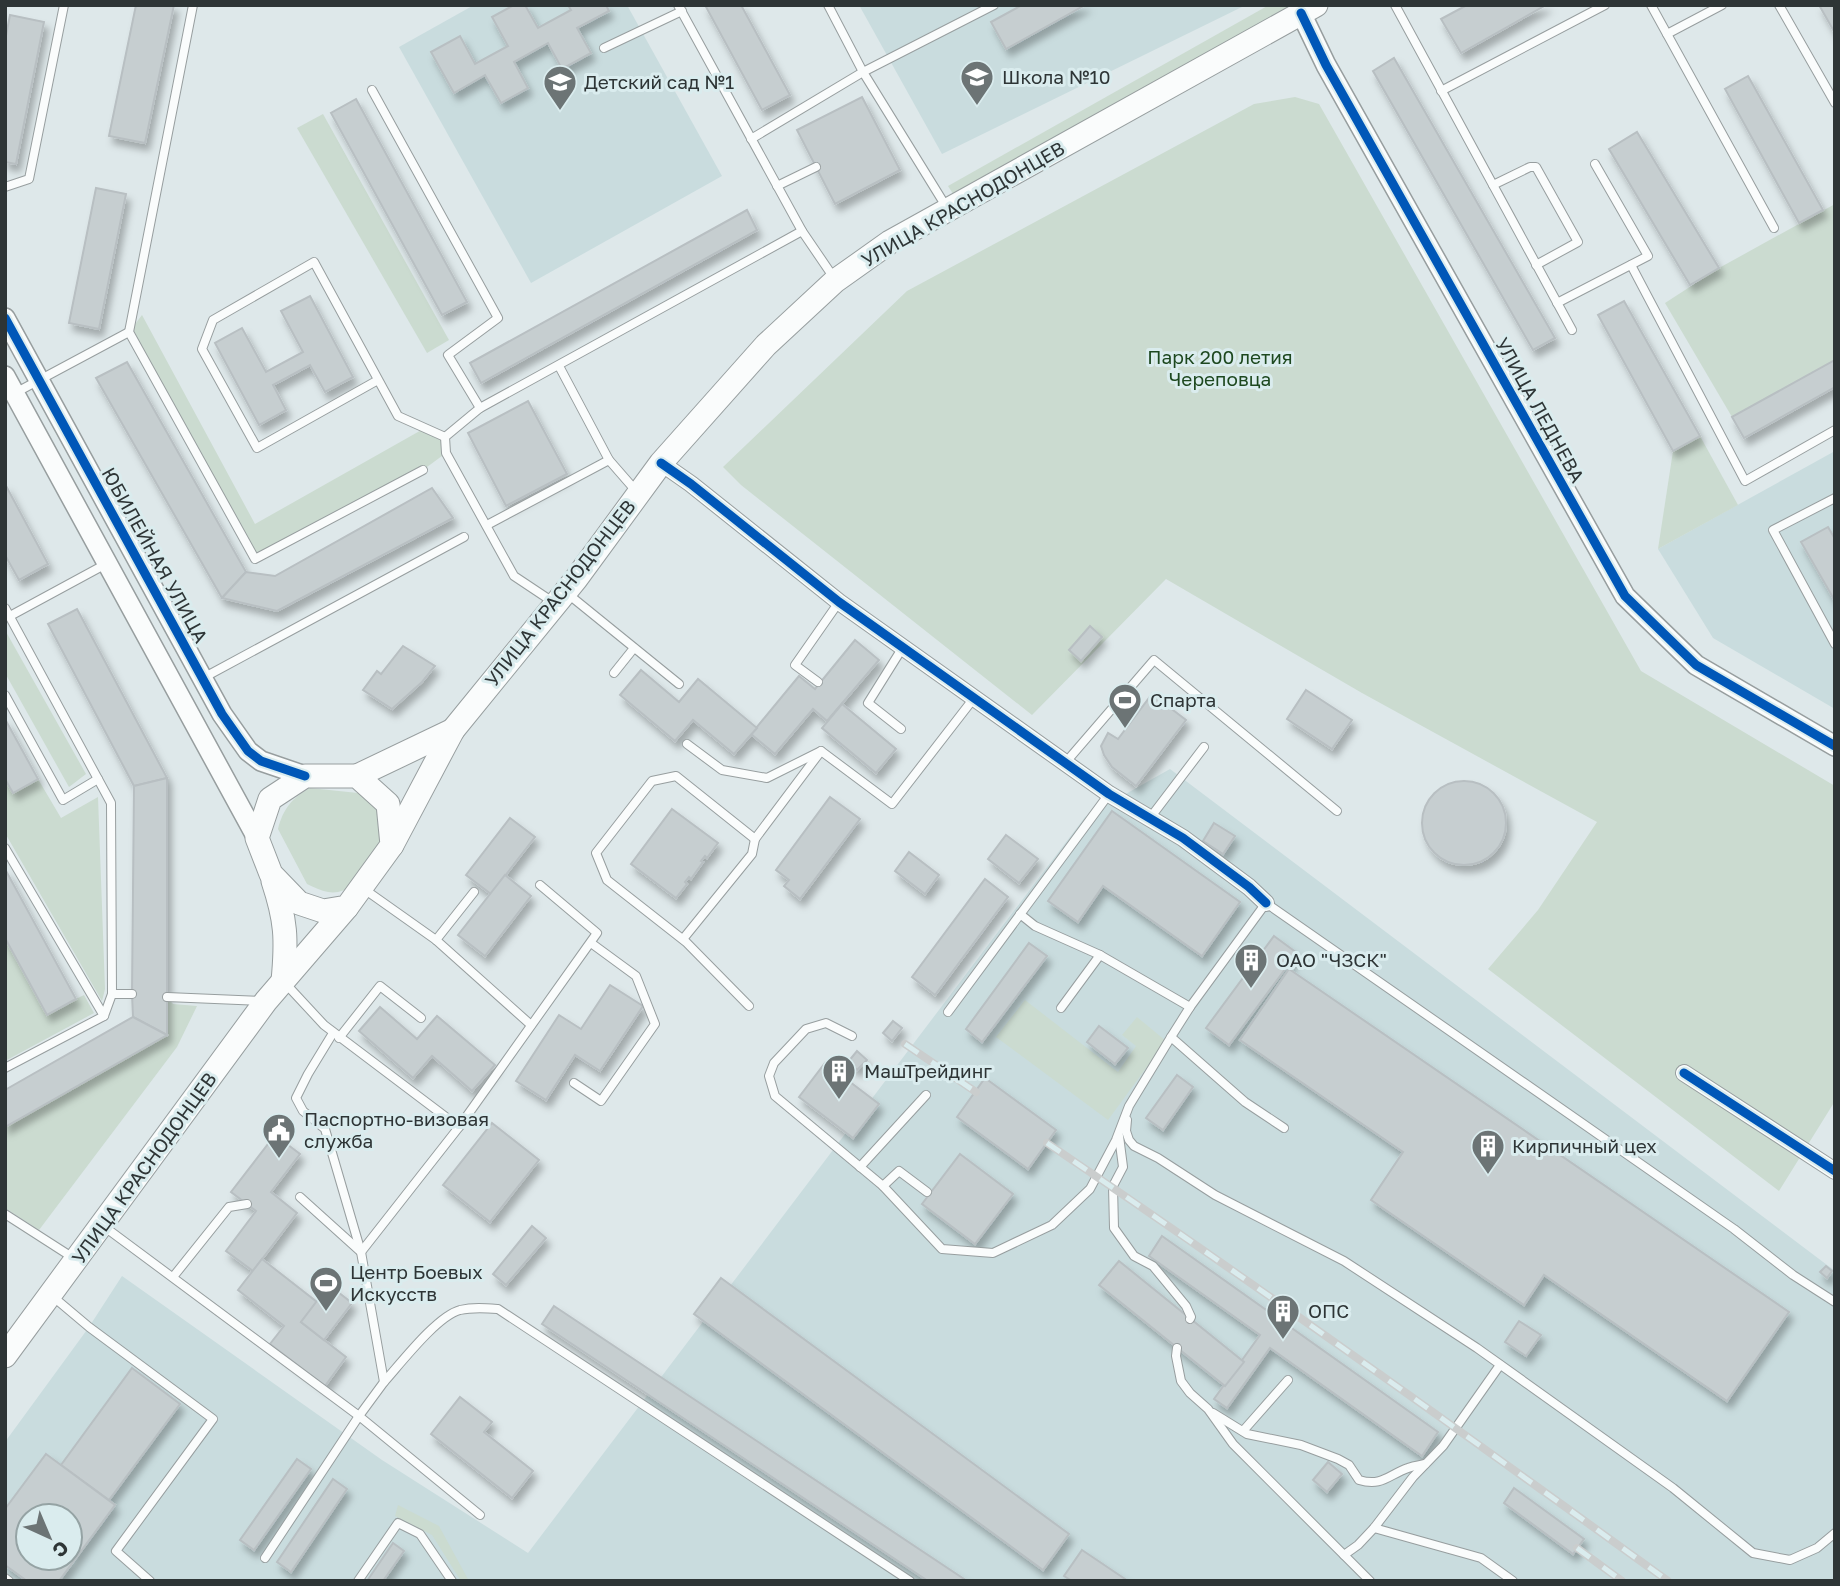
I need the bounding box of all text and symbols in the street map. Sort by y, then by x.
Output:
school or university icon: Школа №10 [958,58,996,107]
school or university icon: Детский сад №1 [541,63,579,112]
place label: Школа №10 [1002,65,1111,88]
place label: Детский сад №1 [584,70,734,93]
street label: УЛИЦА КРАСНОДОНЦЕВ [857,136,1068,271]
street label: УЛИЦА ЛЕДНЕВА [1491,333,1590,487]
park label: Парк 200 летия Череповца [1147,345,1293,390]
street label: ЮБИЛЕЙНАЯ УЛИЦА [98,463,213,647]
street label: УЛИЦА КРАСНОДОНЦЕВ [480,495,640,691]
sports icon: Спарта [1106,681,1144,730]
place label: Спарта [1150,688,1216,711]
building icon: ОАО "ЧЗСК" [1232,941,1270,990]
place label: ОАО "ЧЗСК" [1276,948,1387,971]
building icon: МашТрейдинг [820,1052,858,1101]
place label: МашТрейдинг [864,1059,992,1082]
street label: УЛИЦА КРАСНОДОНЦЕВ [66,1068,221,1268]
place label: Паспортно-визовая служба [304,1107,489,1152]
public building icon: Паспортно-визовая служба [260,1111,298,1160]
building icon: Кирпичный цех [1469,1127,1507,1176]
place label: Кирпичный цех [1512,1134,1657,1157]
place label: Центр Боевых Искусств [350,1260,483,1305]
sports icon: Центр Боевых Искусств [307,1264,345,1313]
building icon: ОПС [1264,1292,1302,1341]
place label: ОПС [1308,1299,1349,1322]
north arrow [14,1502,84,1572]
text: С [48,1537,74,1563]

